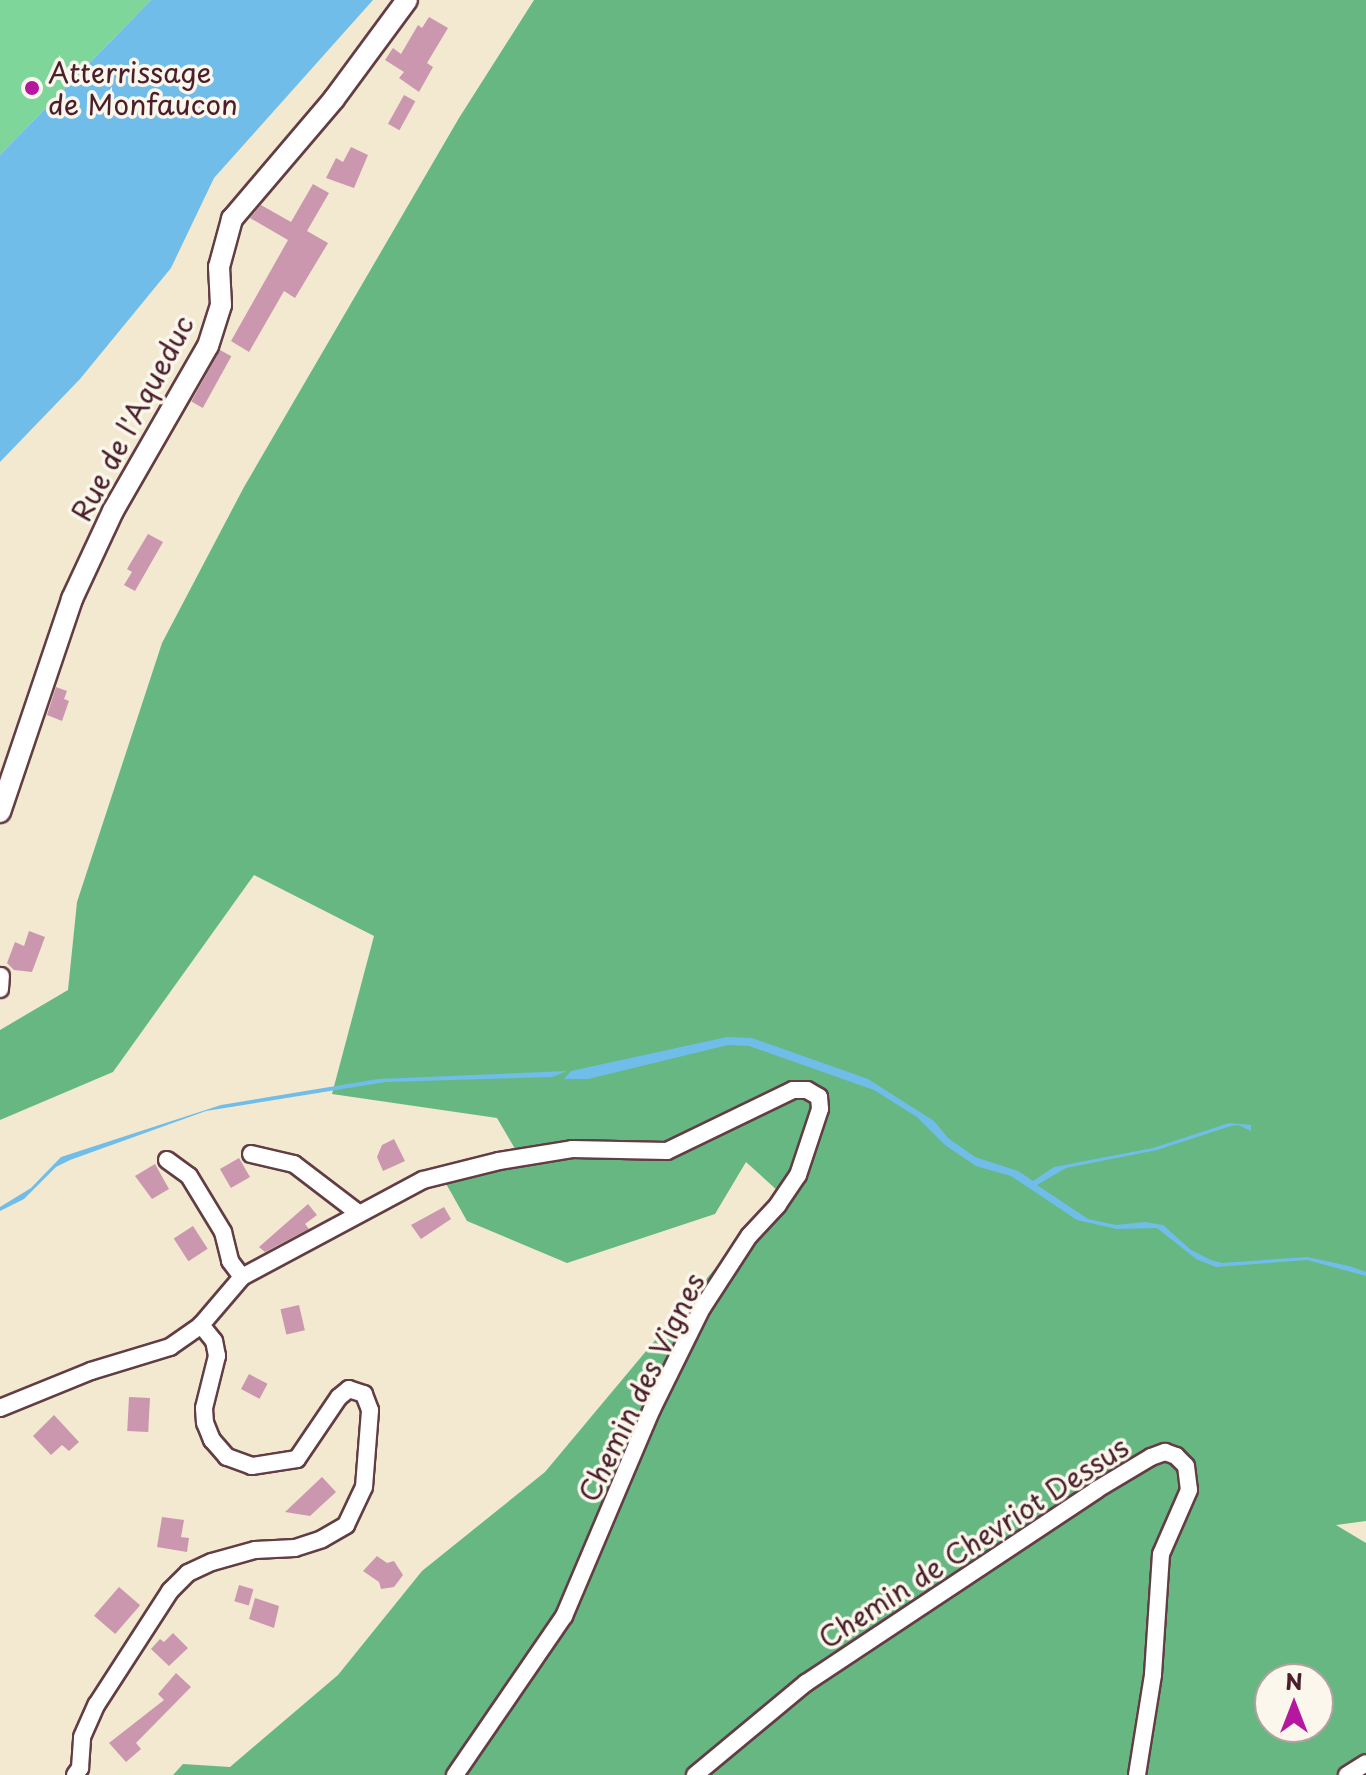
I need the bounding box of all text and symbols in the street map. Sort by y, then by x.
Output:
place label: Atterrissage de Monfaucon [48,55,238,121]
marker: Atterrissage de Monfaucon [23,79,41,97]
street label: Rue de l'Aqueduc [63,308,201,528]
street label: Chemin des Vignes [571,1267,711,1507]
street label: Chemin de Chevriot Dessus [812,1429,1134,1655]
north arrow [1254,1663,1334,1743]
text: N [1285,1664,1303,1697]

